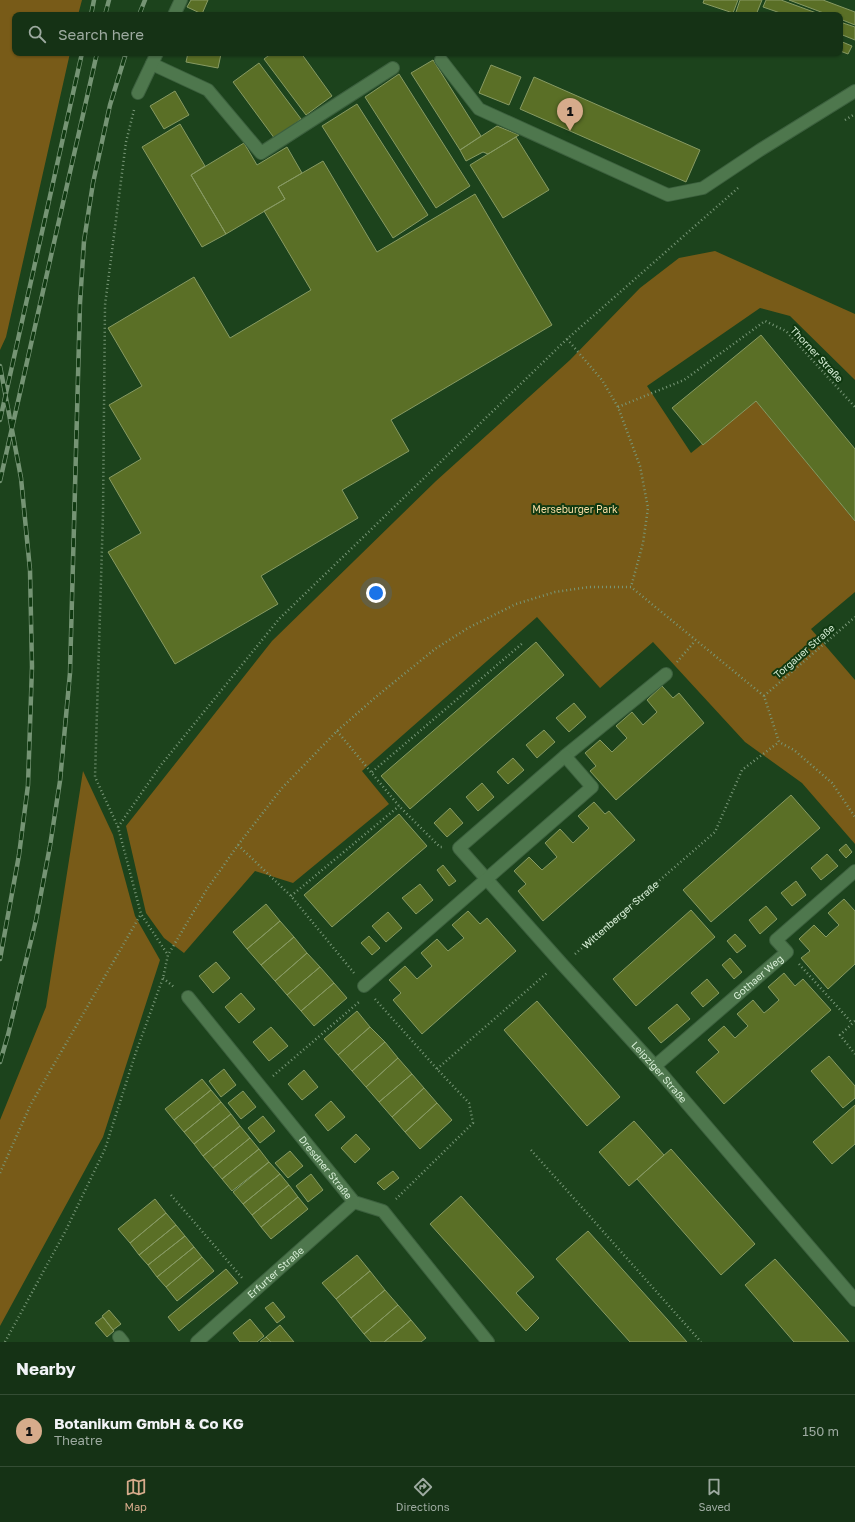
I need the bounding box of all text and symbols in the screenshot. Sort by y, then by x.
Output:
search box [12,12,843,56]
icon: search [26,23,48,45]
text: Search here [58,25,144,43]
pin: 1 [557,98,583,131]
street label: Thorner Straße [788,324,846,385]
park label: Merseburger Park [532,503,618,515]
your location [366,583,386,603]
street label: Torgauer Straße [771,621,837,681]
street label: Wittenberger Straße [579,878,661,951]
street label: Gothaer Weg [730,952,785,1002]
street label: Leipziger Straße [629,1039,690,1105]
street label: Dresdner Straße [297,1133,355,1201]
street label: Erfurter Straße [245,1244,306,1300]
text: Nearby [16,1358,76,1379]
text: Botanikum GmbH & Co KG [54,1414,244,1432]
text: 1 [26,1423,32,1439]
text: 150 m [802,1423,839,1439]
text: Theatre [54,1432,103,1448]
tab: Map [124,1476,147,1513]
tab: Directions [396,1476,450,1513]
tab: Saved [698,1476,731,1513]

